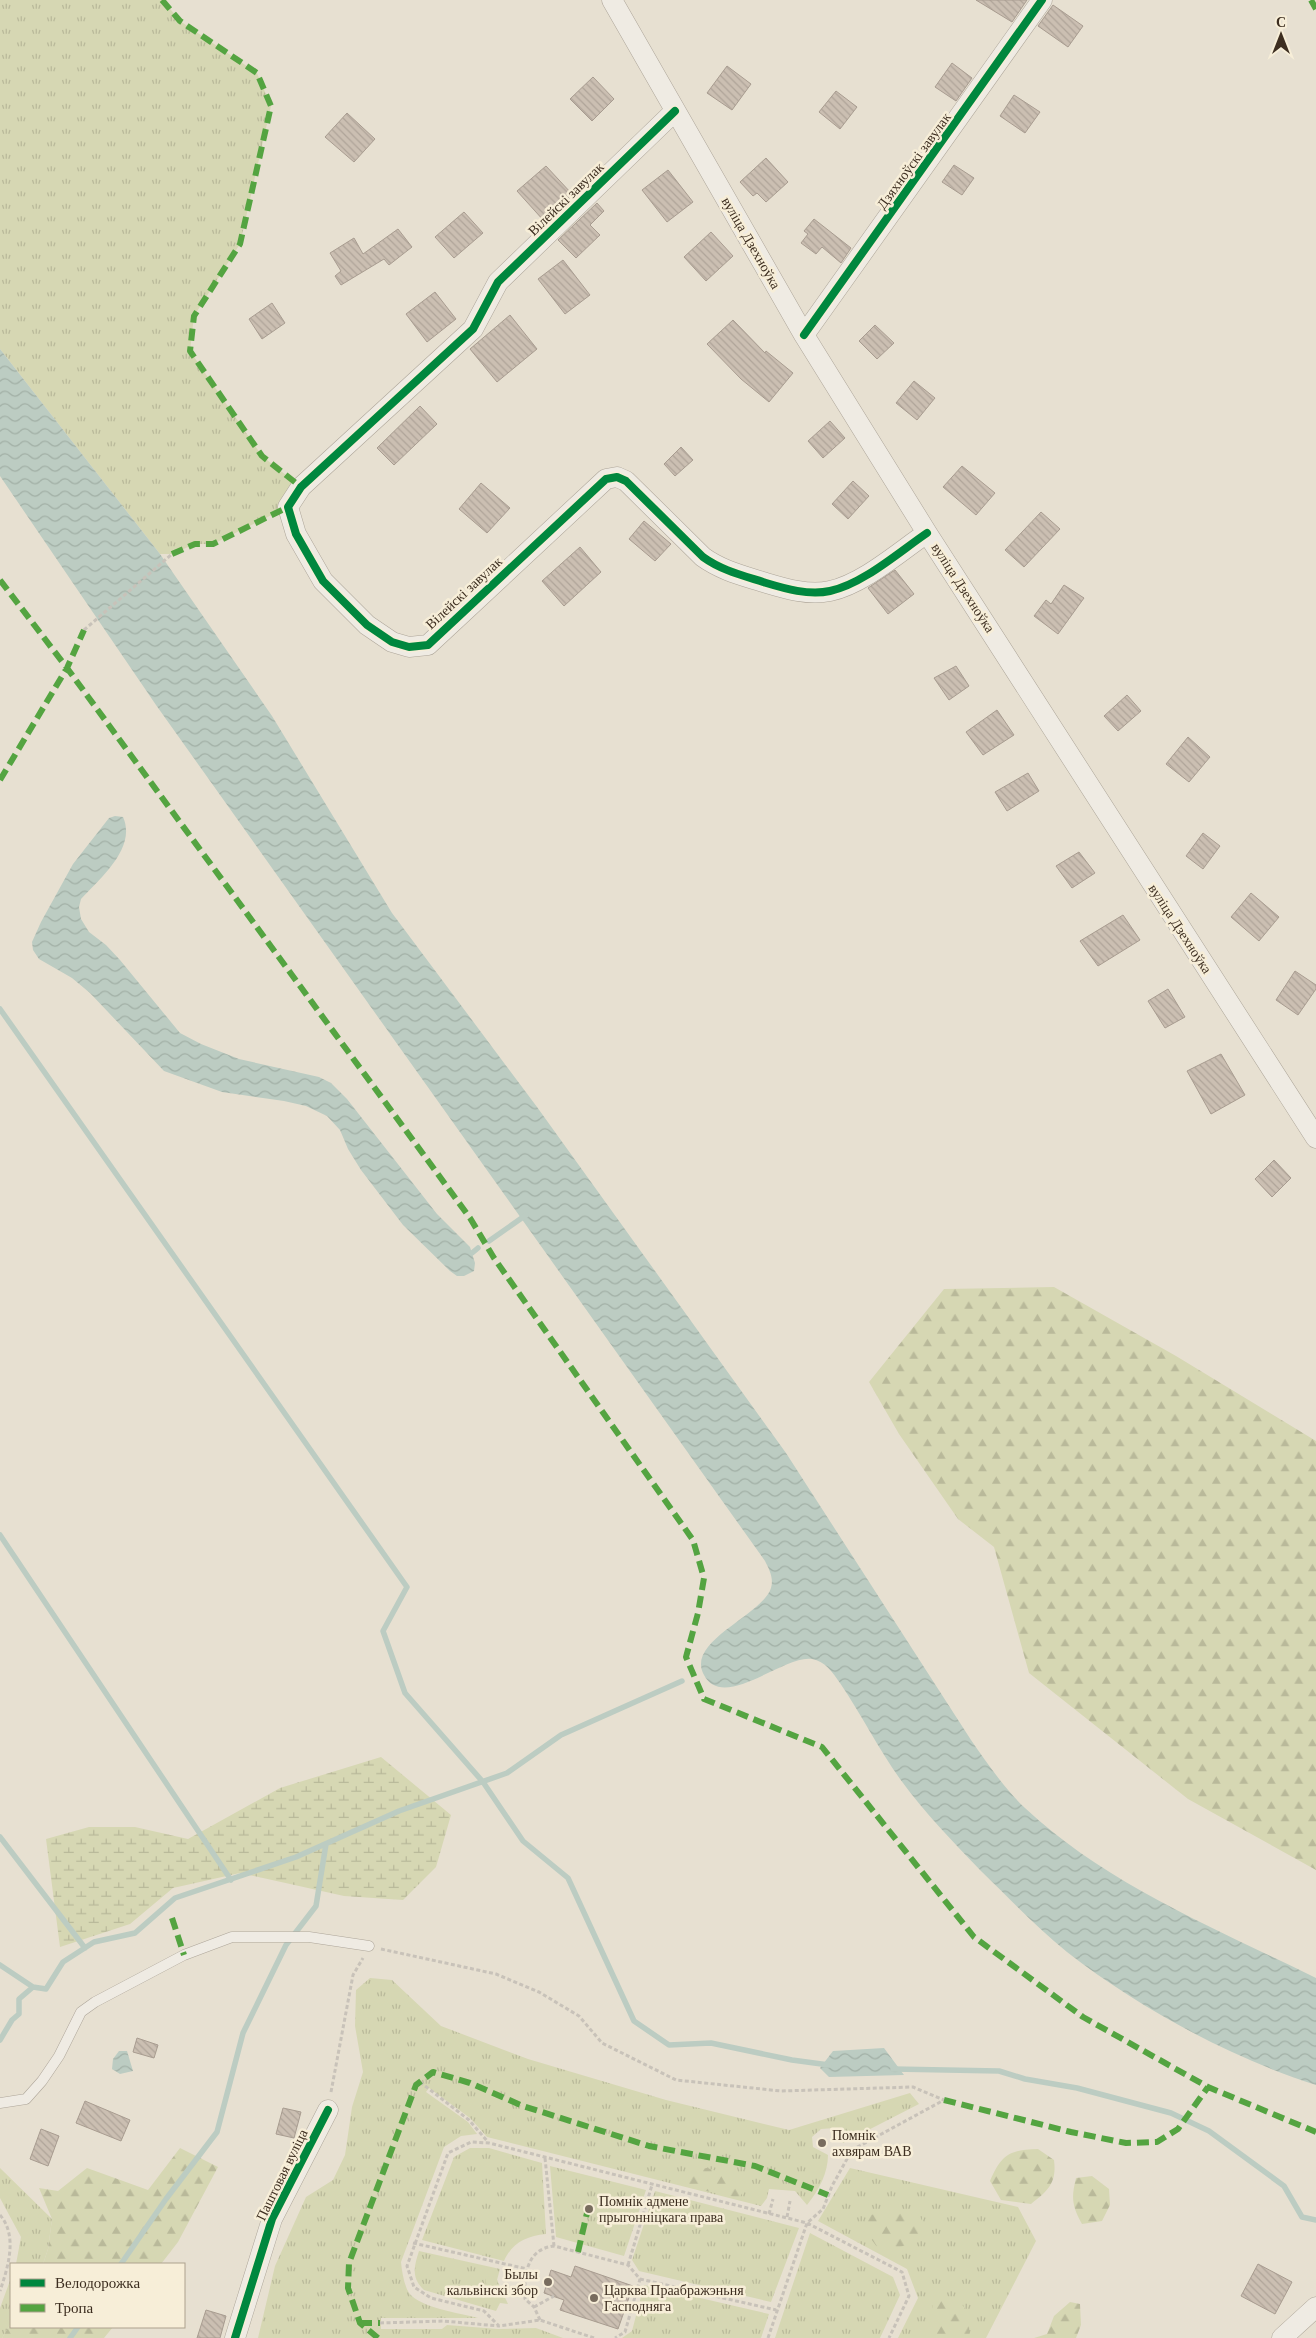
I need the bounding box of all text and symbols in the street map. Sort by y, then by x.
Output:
north arrow [1256,10,1306,60]
text: С [1276,15,1286,30]
street label: Дзяхноўскі завулак [874,110,954,212]
street label: Вілейскі завулак [525,159,607,239]
street label: вуліца Дзехноўка [719,194,784,292]
street label: вуліца Дзехноўка [929,541,998,636]
street label: Вілейскі завулак [423,554,505,632]
street label: вуліца Дзехноўка [1146,882,1215,977]
street label: Паштовая вуліца [253,2126,311,2223]
place label: Помнік ахвярам ВАВ [832,2128,912,2159]
marker: Помнік ахвярам ВАВ [816,2137,828,2149]
place label: Помнік адмене прыгонніцкага права [599,2194,724,2225]
marker: Помнік адмене прыгонніцкага права [583,2203,595,2215]
legend [10,2263,185,2328]
place label: Былы кальвінскі збор [447,2267,539,2298]
text: Велодорожка [55,2275,140,2291]
marker: Былы кальвінскі збор [542,2276,554,2288]
place label: Царква Праабражэньня Гасподняга [604,2283,744,2314]
marker: Царква Праабражэньня Гасподняга [588,2292,600,2304]
text: Тропа [55,2300,94,2316]

